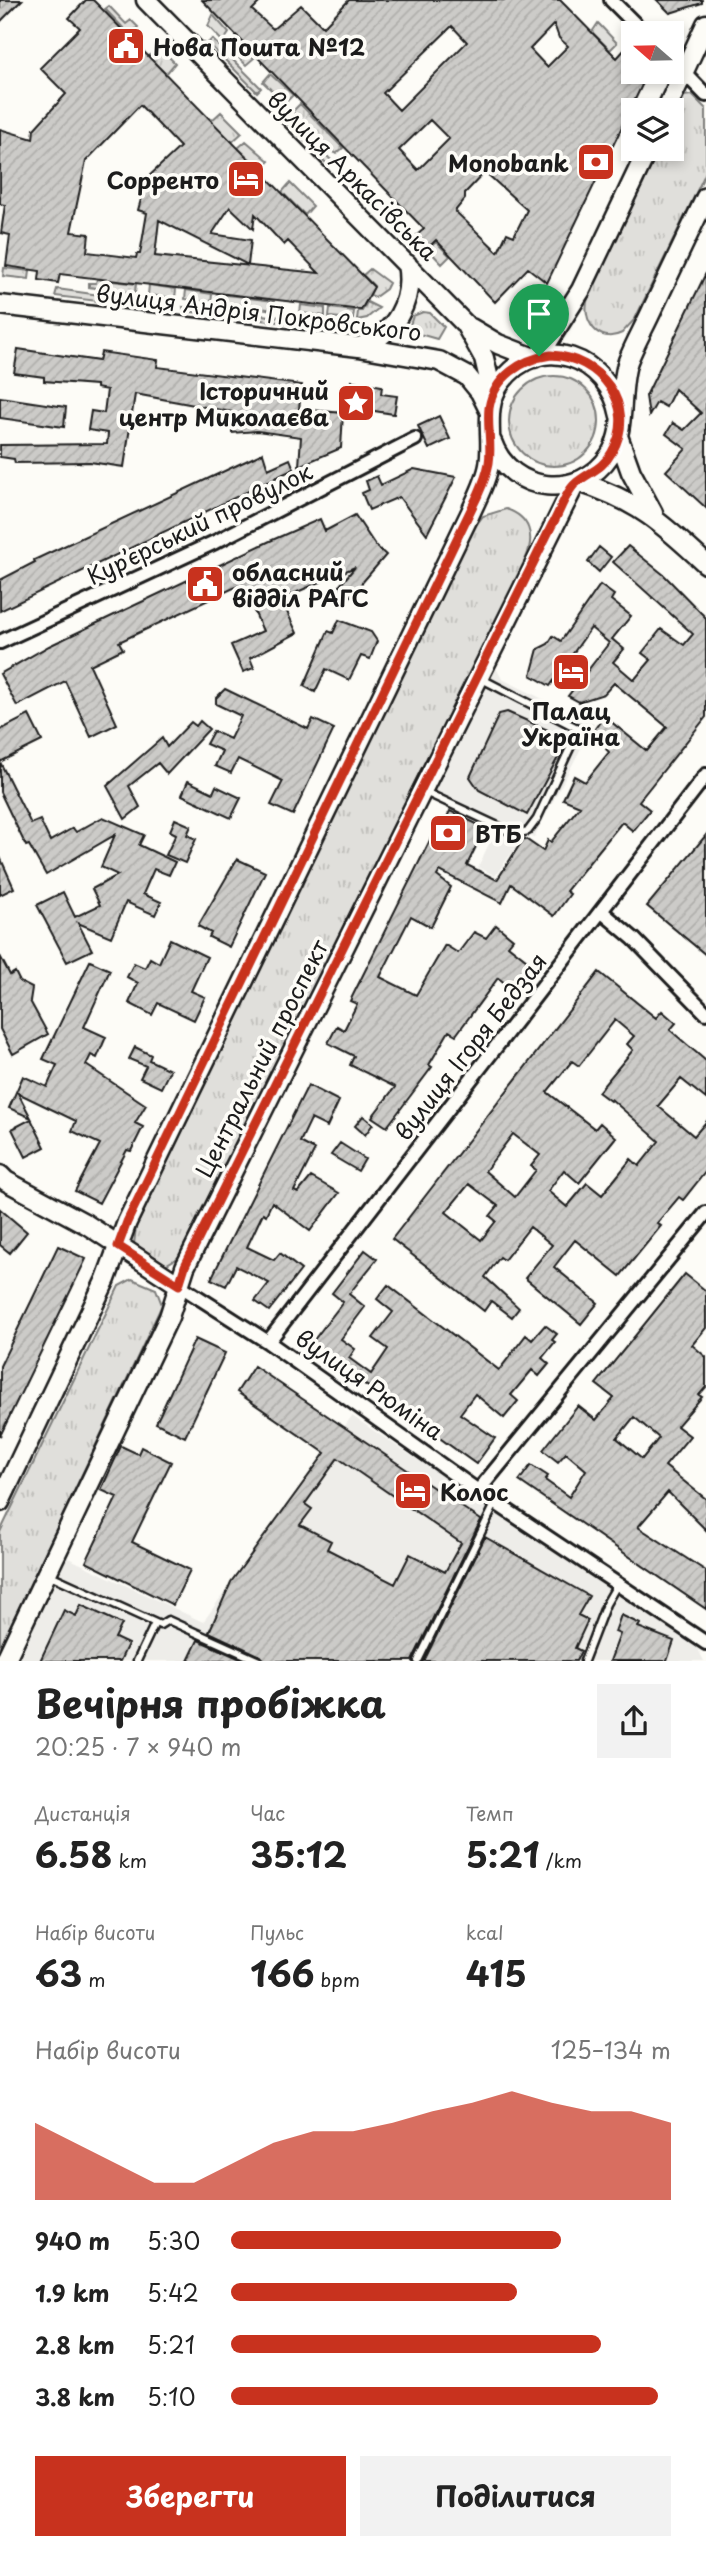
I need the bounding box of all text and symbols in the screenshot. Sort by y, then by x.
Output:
north arrow [621,21,684,84]
map controls [621,21,684,161]
public building icon: Нова Пошта №12 [105,25,147,67]
place label: Нова Пошта №12 [153,29,365,64]
street label: вулиця Аркасівська [260,82,447,269]
button: layers [621,98,684,161]
bank icon: Monobank [575,141,617,183]
place label: Monobank [448,145,570,180]
hotel icon: Сорренто [225,158,267,200]
place label: Сорренто [106,162,219,197]
street label: вулиця Андрія Покровського [94,275,424,349]
pin [509,284,569,356]
icon: arrive [520,295,558,333]
place label: Історичний центр Миколаєва [119,373,329,434]
place icon: Історичний центр Миколаєва [335,382,377,424]
street label: Курʼєрський провулок [80,453,318,593]
place label: обласний відділ РАГС [232,554,369,615]
public building icon: обласний відділ РАГС [184,563,226,605]
hotel icon: Палац Україна [550,651,592,693]
place label: Палац Україна [521,693,620,754]
bank icon: ВТБ [427,812,469,854]
place label: ВТБ [475,816,522,851]
street label: Центральний проспект [186,932,337,1183]
street label: вулиця Ігоря Бедзая [385,945,555,1147]
street label: вулиця Рюміна [289,1320,452,1449]
hotel icon: Колос [392,1470,434,1512]
place label: Колос [440,1474,509,1509]
text: Вечірня пробіжка [35,1674,386,1731]
button: share [597,1684,671,1758]
text: 20:25 · 7 × 940 m [35,1729,241,1764]
text: Дистанція [35,1799,131,1827]
text: Час [250,1799,285,1827]
text: Темп [466,1799,514,1827]
text: 6.58 [35,1827,112,1880]
text: 35:12 [250,1827,347,1880]
text: 5:21 [466,1827,540,1880]
text: km [112,1846,147,1874]
text: /km [540,1846,582,1874]
text: Набір висоти [35,1918,155,1946]
text: Пульс [250,1918,304,1946]
text: kcal [466,1918,504,1946]
text: 63 [35,1946,82,1999]
text: 166 [250,1946,314,1999]
text: 415 [466,1946,527,1999]
text: m [82,1965,106,1993]
text: bpm [314,1965,360,1993]
text: Набір висоти [35,2032,181,2067]
text: 125–134 m [551,2032,671,2067]
text: 940 m [35,2223,110,2258]
text: 5:30 [147,2223,200,2258]
text: 1.9 km [35,2275,109,2310]
text: 5:42 [147,2275,199,2310]
text: 2.8 km [35,2327,115,2362]
text: 5:21 [147,2327,195,2362]
text: 3.8 km [35,2379,115,2414]
text: 5:10 [147,2379,195,2414]
button: Зберегти [35,2456,346,2536]
button: Поділитися [360,2456,671,2536]

